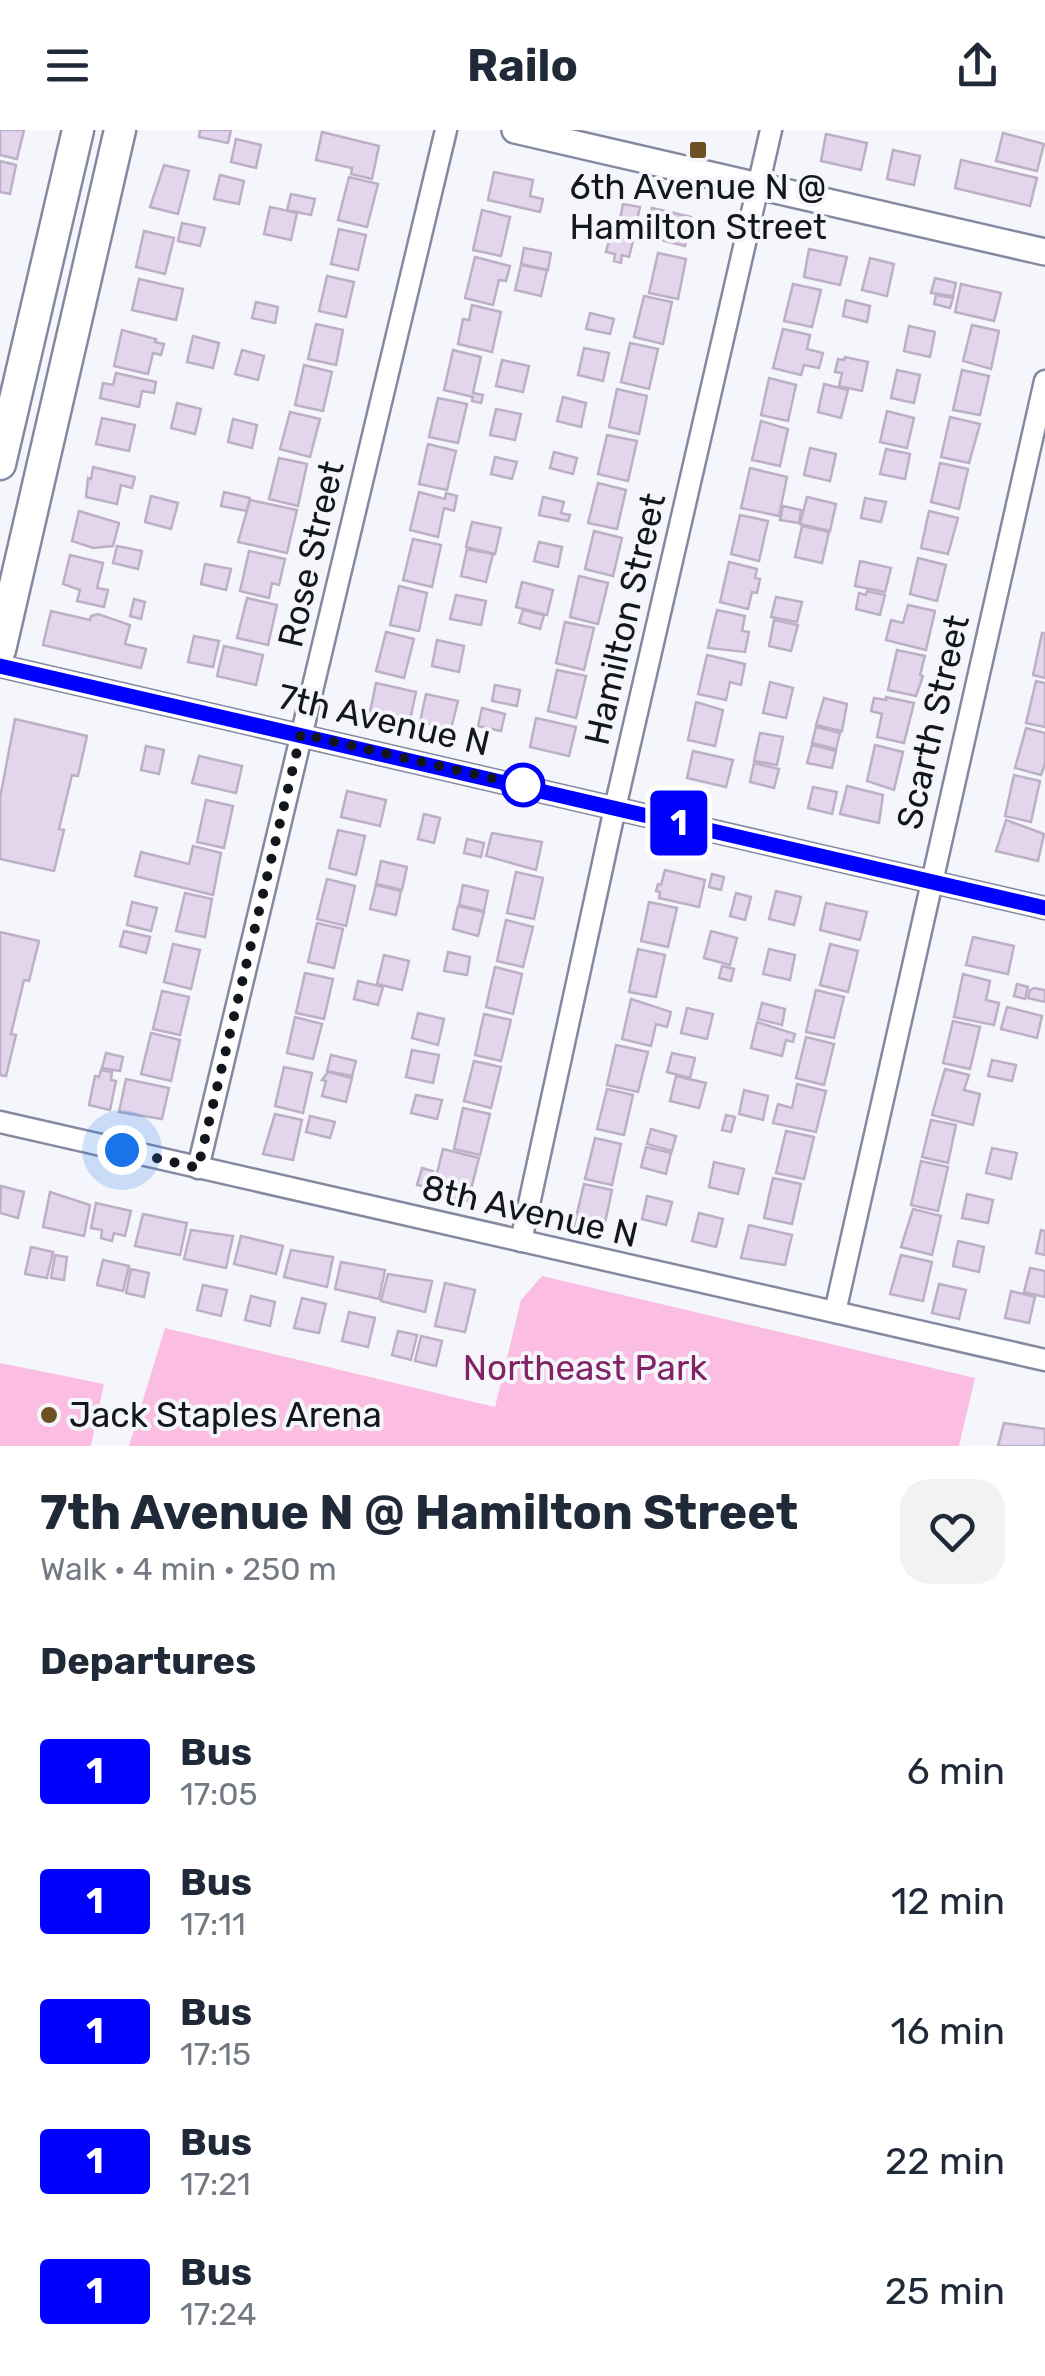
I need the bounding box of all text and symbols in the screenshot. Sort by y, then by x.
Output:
icon: menu [40,38,95,93]
icon: share [950,38,1005,93]
text: Railo [467,39,578,92]
marker: 6th Avenue N @ Hamilton Street [687,139,709,161]
place label: 6th Avenue N @ Hamilton Street [569,166,827,248]
street label: Rose Street [269,457,353,651]
street label: Hamilton Street [576,489,674,749]
street label: Scarth Street [888,611,978,833]
street label: 7th Avenue N [274,675,494,765]
unlabelled marker [502,764,544,806]
line badge: 1 [646,790,712,856]
text: 1 [670,802,688,844]
your location [97,1125,147,1175]
street label: 8th Avenue N [418,1166,642,1256]
park label: Northeast Park [463,1347,707,1389]
place label: Jack Staples Arena [69,1394,382,1436]
marker: Jack Staples Arena [38,1404,60,1426]
button: heart [900,1479,1005,1584]
text: 7th Avenue N @ Hamilton Street [40,1484,798,1541]
text: Walk · 4 min · 250 m [40,1550,337,1588]
text: Departures [40,1638,256,1684]
text: Bus [180,1729,252,1775]
text: 6 min [907,1748,1005,1794]
text: 1 [86,1750,104,1792]
text: 17:05 [180,1775,258,1813]
text: Bus [180,1859,252,1905]
text: 12 min [891,1878,1005,1924]
text: 1 [86,1880,104,1922]
text: 17:11 [180,1905,246,1943]
text: Bus [180,1989,252,2035]
text: 16 min [891,2008,1005,2054]
text: 1 [86,2010,104,2052]
text: 17:15 [180,2035,251,2073]
text: Bus [180,2119,252,2165]
text: 22 min [885,2138,1005,2184]
text: 1 [86,2140,104,2182]
text: 17:21 [180,2165,251,2203]
text: Bus [180,2249,252,2295]
text: 25 min [885,2268,1005,2314]
text: 1 [86,2270,104,2312]
text: 17:24 [180,2295,257,2333]

